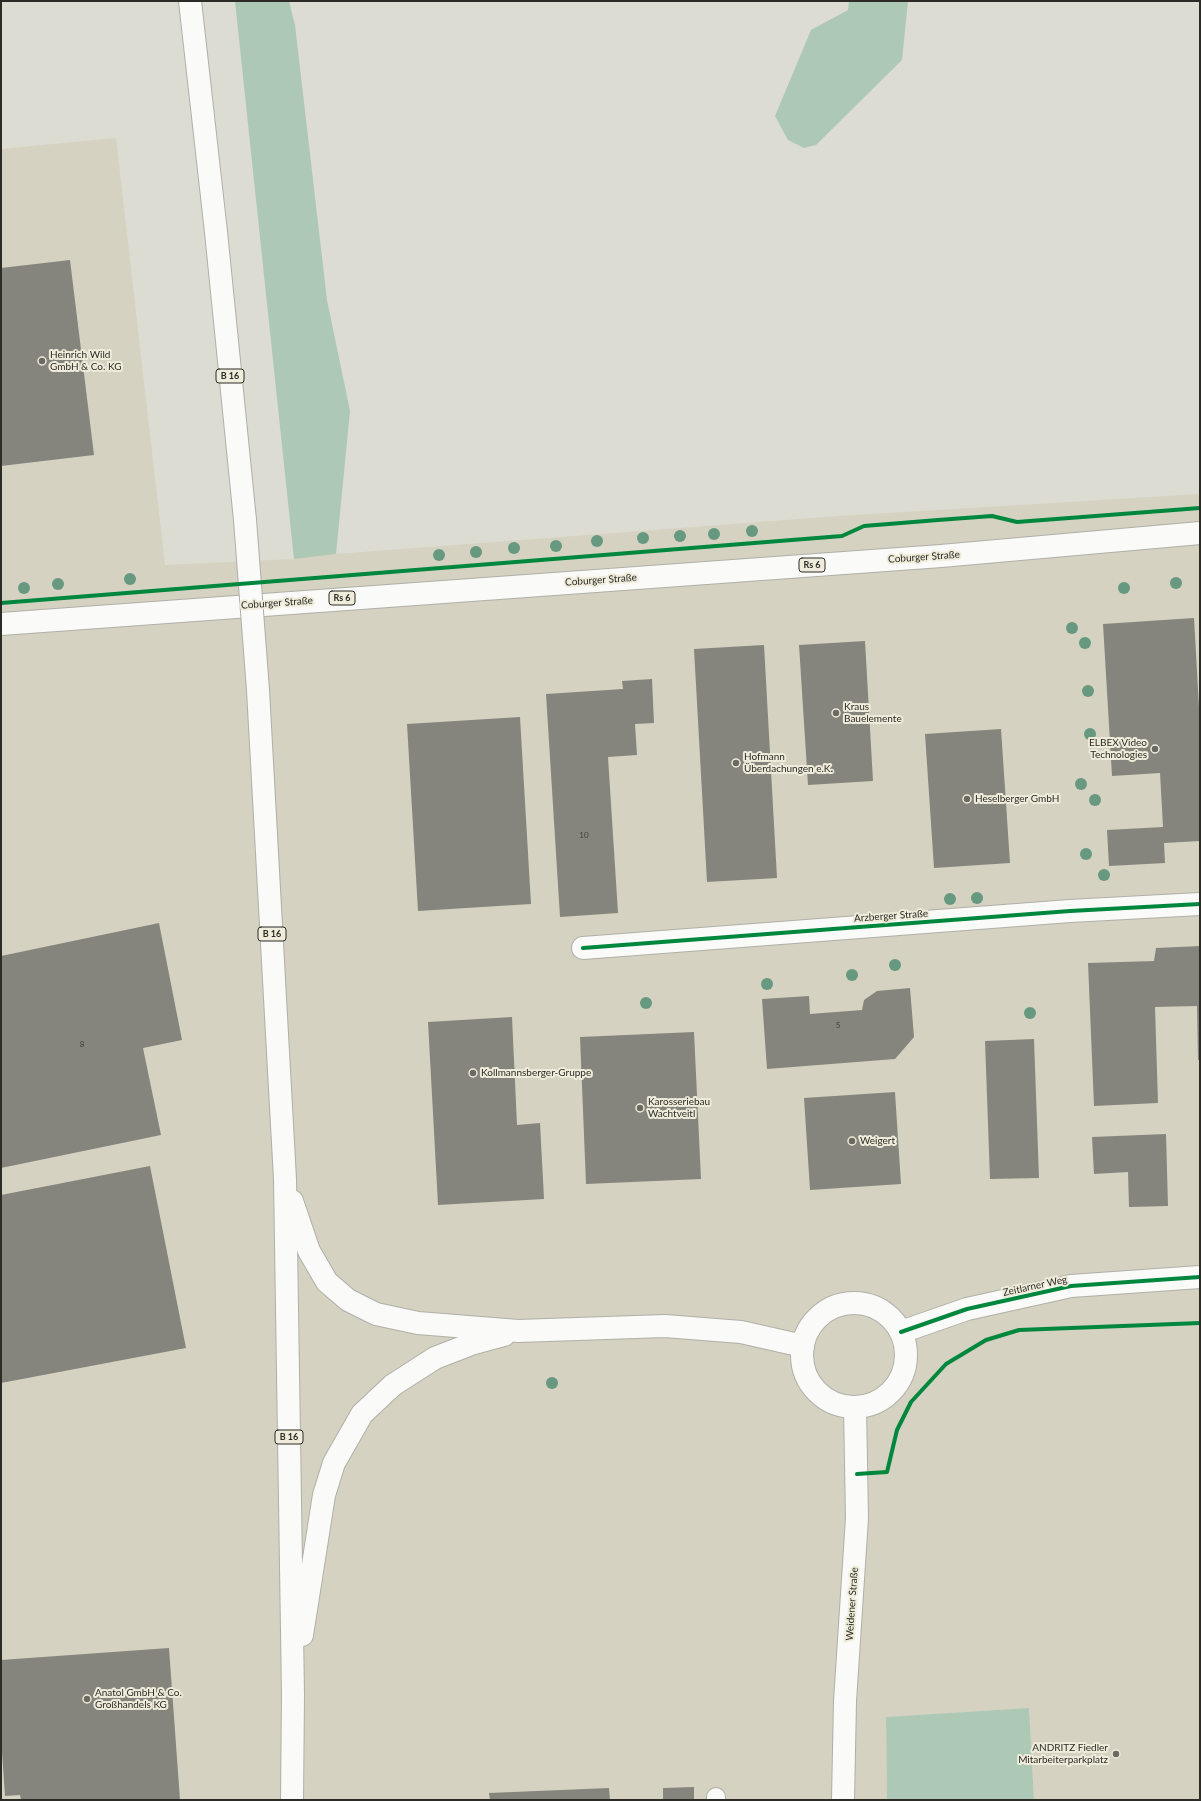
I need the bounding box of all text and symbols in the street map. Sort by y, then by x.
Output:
place label: Heinrich Wild GmbH & Co. KG [50,349,121,372]
marker: Heinrich Wild GmbH & Co. KG [37,356,47,366]
road number: B 16 [216,369,244,383]
street label: Coburger Straße [888,549,960,565]
road number: Rs 6 [799,558,825,572]
street label: Coburger Straße [565,572,637,588]
road number: Rs 6 [329,591,355,605]
street label: Coburger Straße [241,595,313,611]
place label: Kraus Bauelemente [844,701,902,724]
marker: Kraus Bauelemente [831,708,841,718]
place label: ELBEX Video Technologies [1089,737,1147,760]
marker: ELBEX Video Technologies [1150,744,1160,754]
place label: Hofmann Überdachungen e.K. [744,751,833,774]
marker: Hofmann Überdachungen e.K. [731,758,741,768]
place label: Heselberger GmbH [975,793,1059,805]
marker: Heselberger GmbH [962,794,972,804]
house number: 10 [579,830,589,840]
street label: Arzberger Straße [854,907,928,925]
road number: B 16 [258,927,286,941]
house number: 5 [836,1020,840,1030]
house number: 8 [80,1039,84,1049]
place label: Kollmannsberger-Gruppe [481,1067,591,1079]
marker: Kollmannsberger-Gruppe [468,1068,478,1078]
place label: Karosseriebau Wachtveitl [648,1096,710,1120]
marker: Karosseriebau Wachtveitl [635,1103,645,1113]
place label: Weigert [860,1135,895,1147]
marker: Weigert [847,1136,857,1146]
street label: Zeitlarner Weg [1002,1273,1068,1299]
road number: B 16 [275,1430,303,1444]
street label: Weidener Straße [843,1567,861,1641]
place label: Anatol GmbH & Co. Großhandels KG [95,1687,182,1710]
marker: Anatol GmbH & Co. Großhandels KG [82,1694,92,1704]
place label: ANDRITZ Fiedler Mitarbeiterparkplatz [1018,1742,1108,1766]
marker: ANDRITZ Fiedler Mitarbeiterparkplatz [1111,1749,1121,1759]

